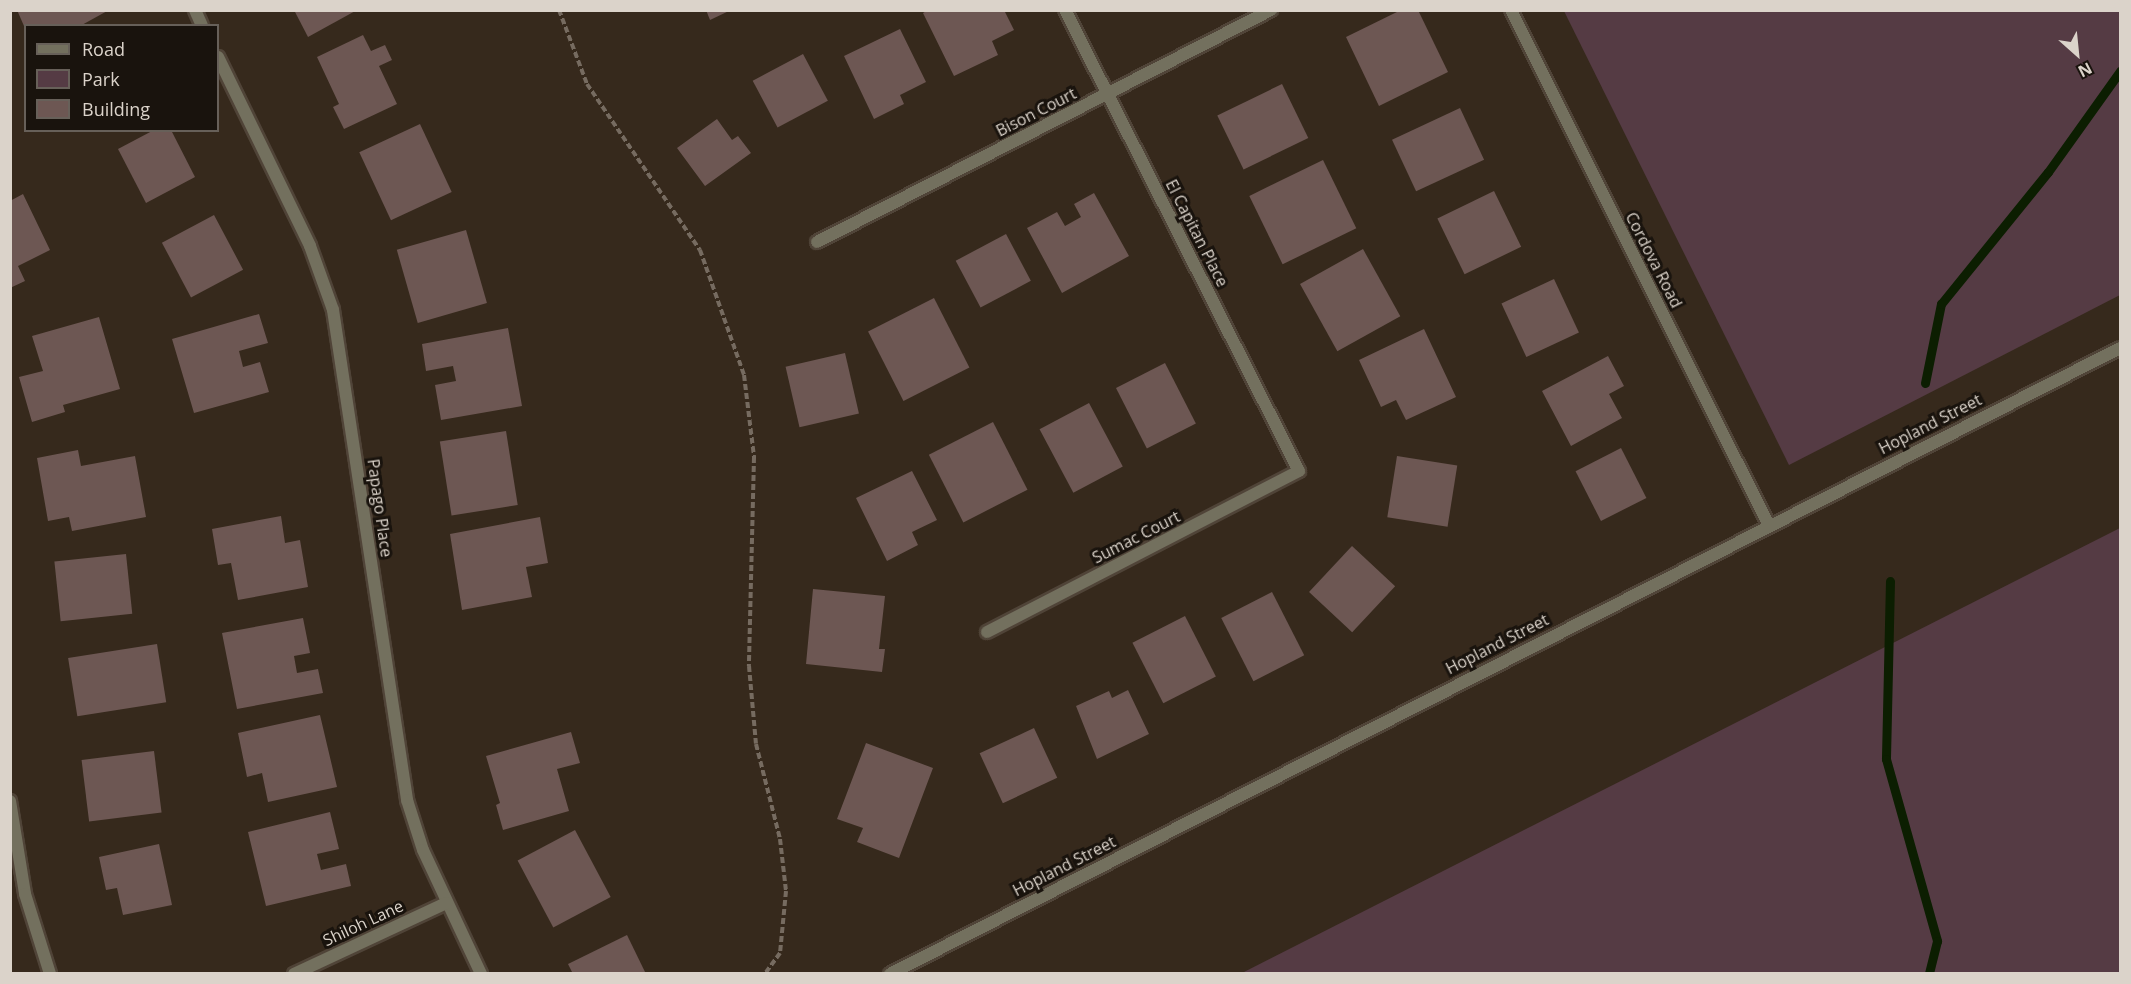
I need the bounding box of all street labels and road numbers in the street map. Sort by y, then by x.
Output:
street label: Bison Court [993,84,1079,140]
street label: El Capitan Place [1162,176,1232,290]
street label: Cordova Road [1622,209,1686,311]
street label: Hopland Street [1875,390,1985,458]
street label: Papago Place [364,458,396,558]
street label: Sumac Court [1089,507,1183,567]
street label: Hopland Street [1442,610,1552,678]
street label: Hopland Street [1009,832,1119,900]
street label: Shiloh Lane [320,896,406,950]

